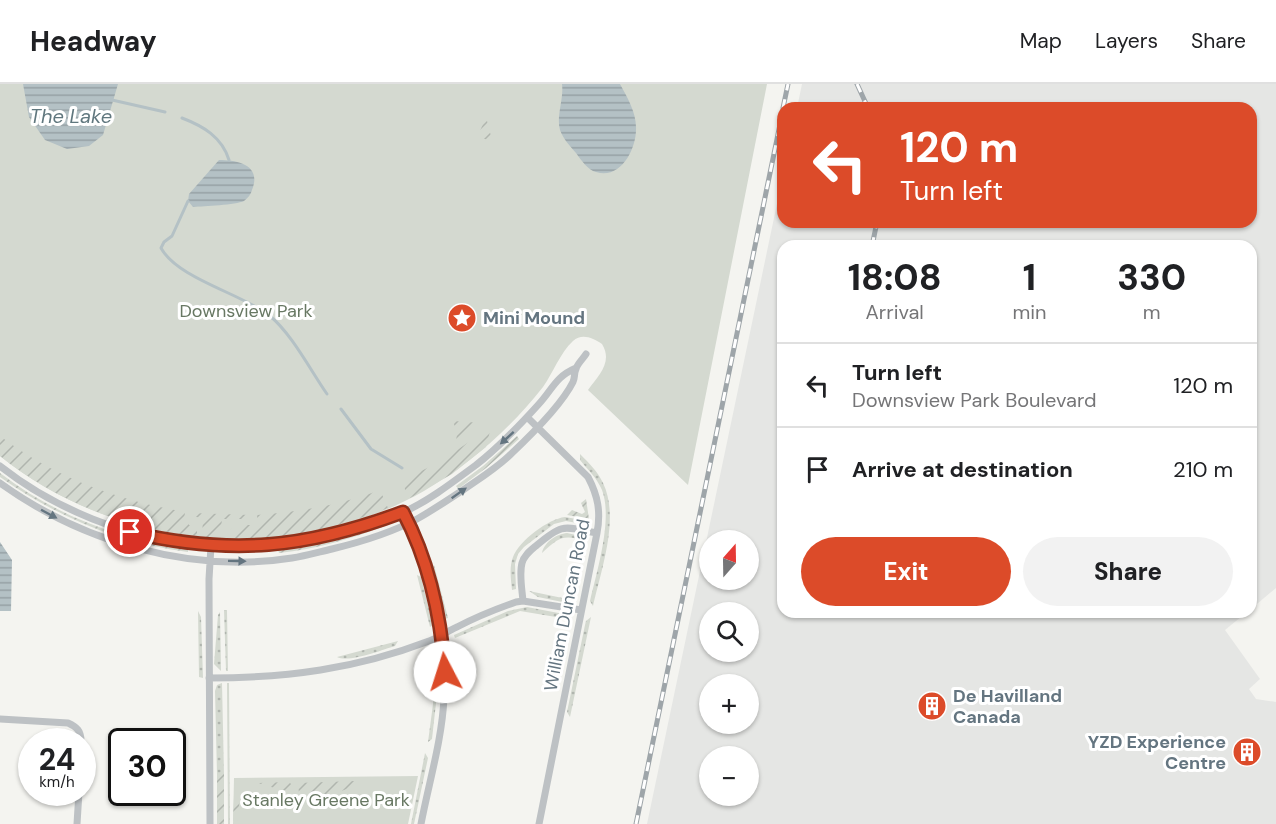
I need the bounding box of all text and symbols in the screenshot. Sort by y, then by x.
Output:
text: Headway [30,23,157,60]
text: Map [1020,27,1062,55]
text: Layers [1095,27,1158,55]
text: Share [1191,27,1246,55]
water label: The Lake [30,103,112,129]
text: 120 m [900,120,1018,175]
icon: left [801,126,879,204]
text: Turn left [900,173,1003,208]
text: 18:08 [848,254,942,301]
text: 1 [1023,254,1036,301]
text: 330 [1117,254,1186,301]
park label: Downsview Park [179,299,313,323]
text: Arrival [866,299,924,325]
text: min [1012,299,1046,325]
text: m [1143,299,1161,325]
place icon: Mini Mound [446,302,478,334]
place label: Mini Mound [483,306,585,330]
text: Turn left [852,358,942,387]
icon: left [801,369,834,402]
text: 120 m [1173,371,1233,400]
text: Downsview Park Boulevard [852,387,1096,413]
one-way arrow [499,431,514,445]
icon: arrive [801,453,834,486]
text: Arrive at destination [852,455,1073,484]
text: 210 m [1173,455,1233,484]
one-way arrow [451,488,467,499]
pin [104,506,155,557]
one-way arrow [41,509,58,519]
icon: arrive [113,515,146,548]
street label: William Duncan Road [539,517,595,693]
north arrow [699,530,759,590]
map controls [699,530,759,806]
button: Exit [801,537,1011,606]
button: Share [1023,537,1233,606]
one-way arrow [227,556,246,566]
button: search [699,602,759,662]
position arrow [413,640,477,704]
button: + [699,674,759,734]
place label: De Havilland Canada [953,684,1062,729]
building icon: De Havilland Canada [916,690,948,722]
speed limit sign: 30 [108,728,186,806]
place label: YZD Experience Centre [1088,730,1226,775]
building icon: YZD Experience Centre [1231,736,1263,768]
text: 24 [39,740,75,779]
button: − [699,746,759,806]
text: km/h [39,772,75,792]
park label: Stanley Greene Park [242,788,410,812]

